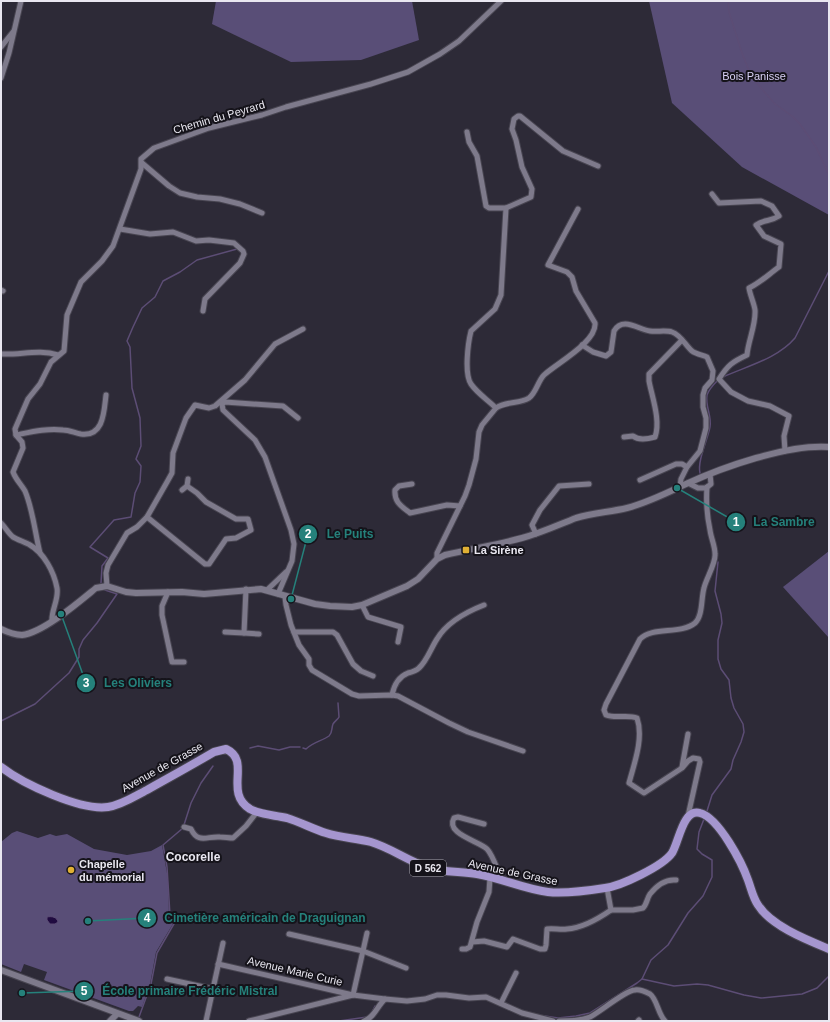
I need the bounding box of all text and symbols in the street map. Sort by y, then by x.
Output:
park label: Bois Panisse [722,70,786,82]
street label: Chemin du Peyrard [172,98,266,136]
callout: La Sambre [726,510,823,534]
text: 1 [733,515,740,529]
text: La Sambre [753,515,815,529]
callout: Le Puits [298,522,381,546]
text: 2 [305,527,312,541]
text: Le Puits [327,527,374,541]
place label: La Sirène [474,544,524,556]
marker: La Sirène [461,545,471,555]
callout: Les Oliviers [76,671,180,695]
text: 3 [83,676,90,690]
text: Les Oliviers [104,676,172,690]
street label: Avenue de Grasse [119,740,205,794]
district label: Cocorelle [166,850,221,864]
street label: Avenue de Grasse [467,857,559,887]
place label: Chapelle du mémorial [79,858,144,883]
road number: D 562 [410,860,446,876]
marker: Chapelle du mémorial [66,865,76,875]
callout: Cimetière américain de Draguignan [137,906,374,930]
text: 4 [144,911,151,925]
text: Cimetière américain de Draguignan [164,911,366,925]
street label: Avenue Marie Curie [246,954,344,988]
callout: École primaire Frédéric Mistral [74,979,285,1003]
text: École primaire Frédéric Mistral [102,983,278,998]
text: 5 [81,984,88,998]

